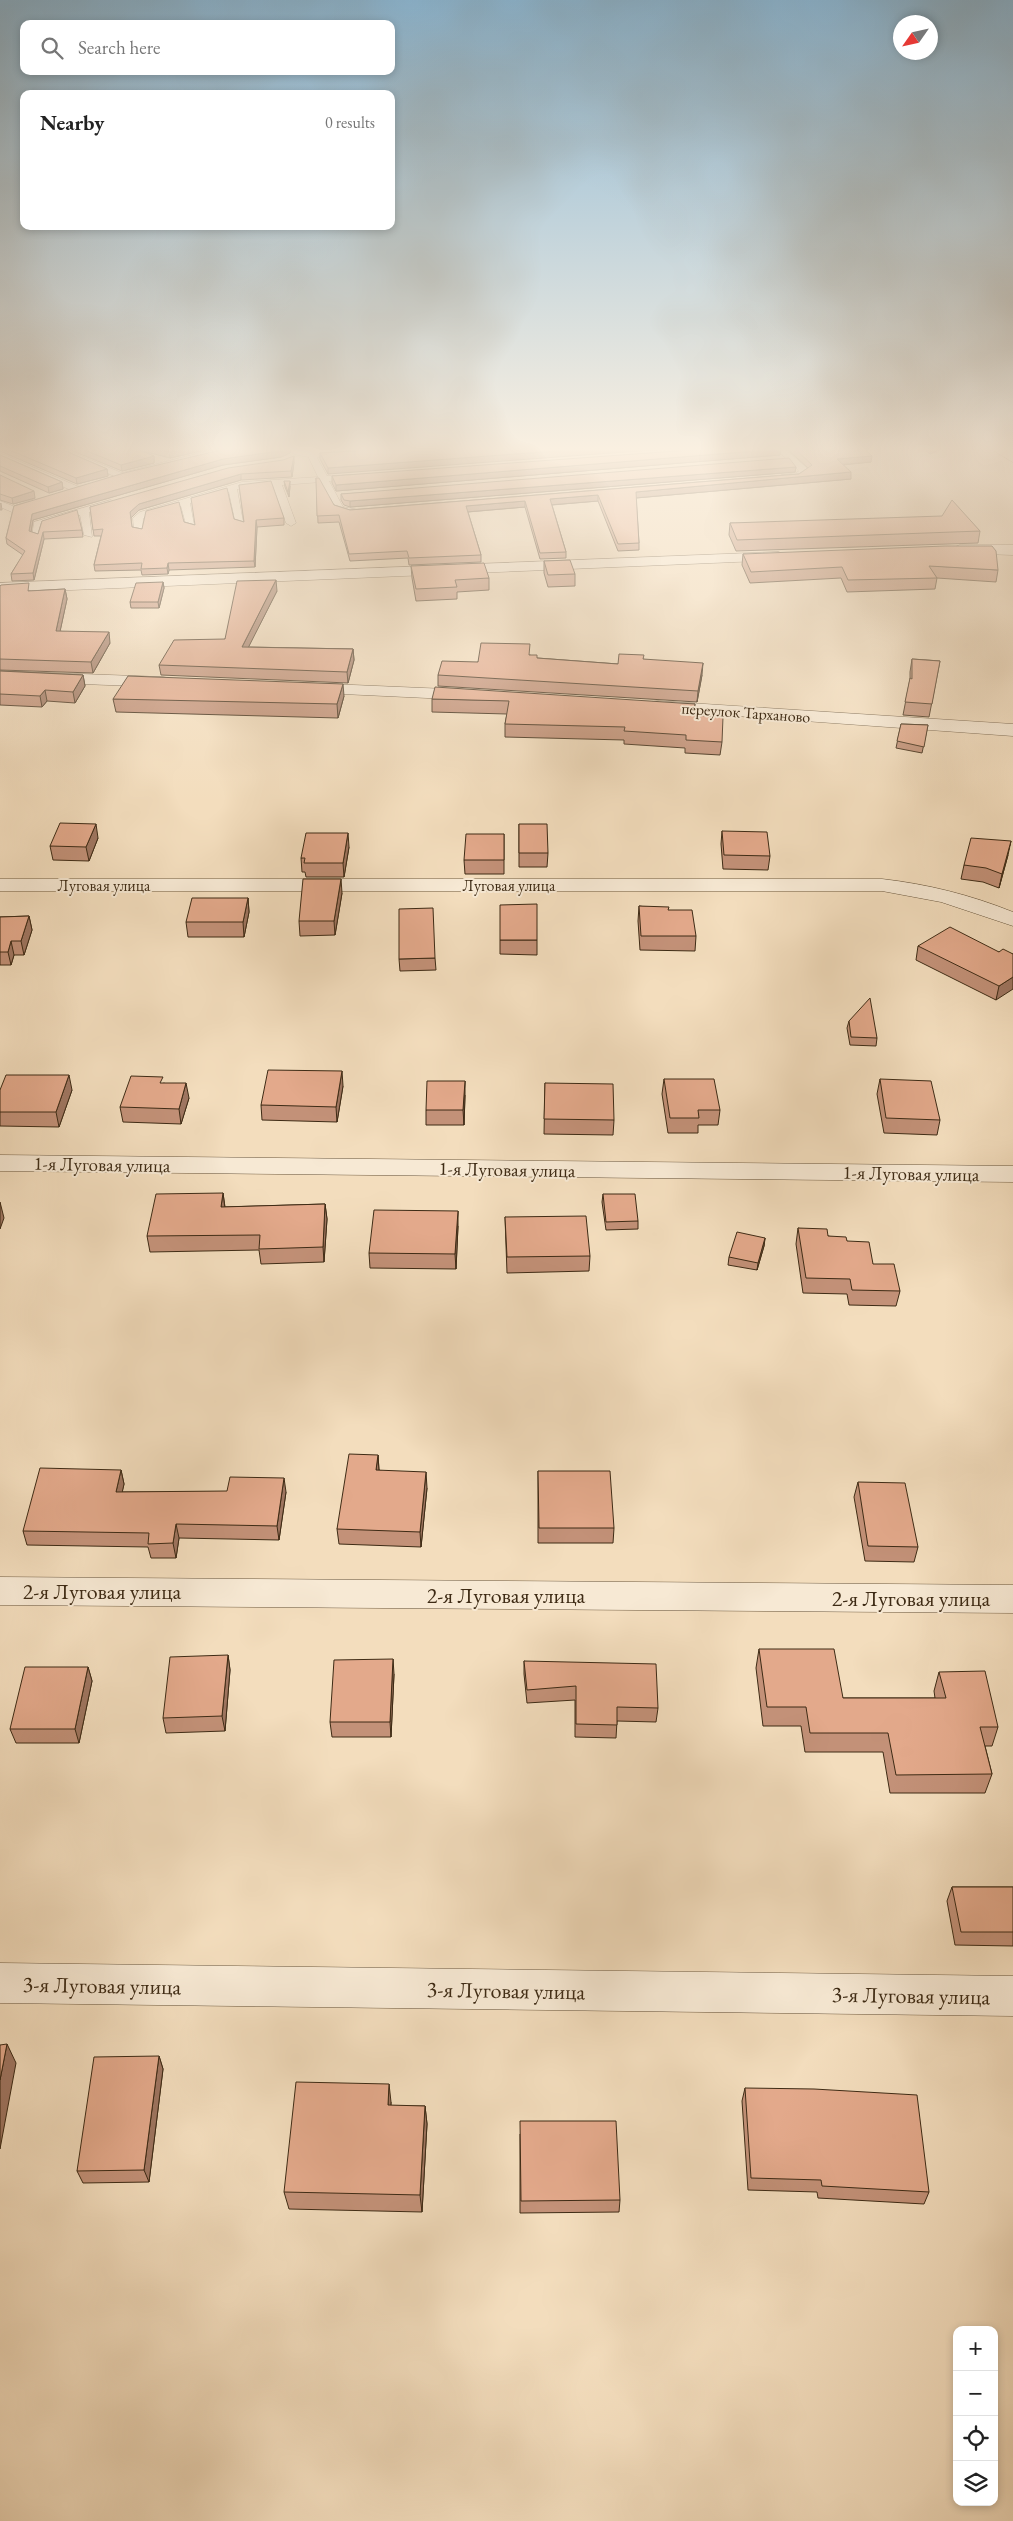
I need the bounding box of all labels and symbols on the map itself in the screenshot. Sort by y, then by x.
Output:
north arrow [893,15,938,60]
street label: переулок Тарханово [681,698,811,727]
street label: Луговая улица [58,875,151,896]
street label: Луговая улица [463,875,556,896]
street label: 1-я Луговая улица [33,1151,171,1178]
street label: 1-я Луговая улица [438,1156,576,1183]
street label: 1-я Луговая улица [842,1160,980,1187]
street label: 2-я Луговая улица [23,1577,181,1606]
street label: 2-я Луговая улица [427,1581,585,1610]
street label: 2-я Луговая улица [832,1584,990,1613]
street label: 3-я Луговая улица [23,1970,182,2001]
street label: 3-я Луговая улица [427,1975,586,2006]
street label: 3-я Луговая улица [832,1980,991,2011]

